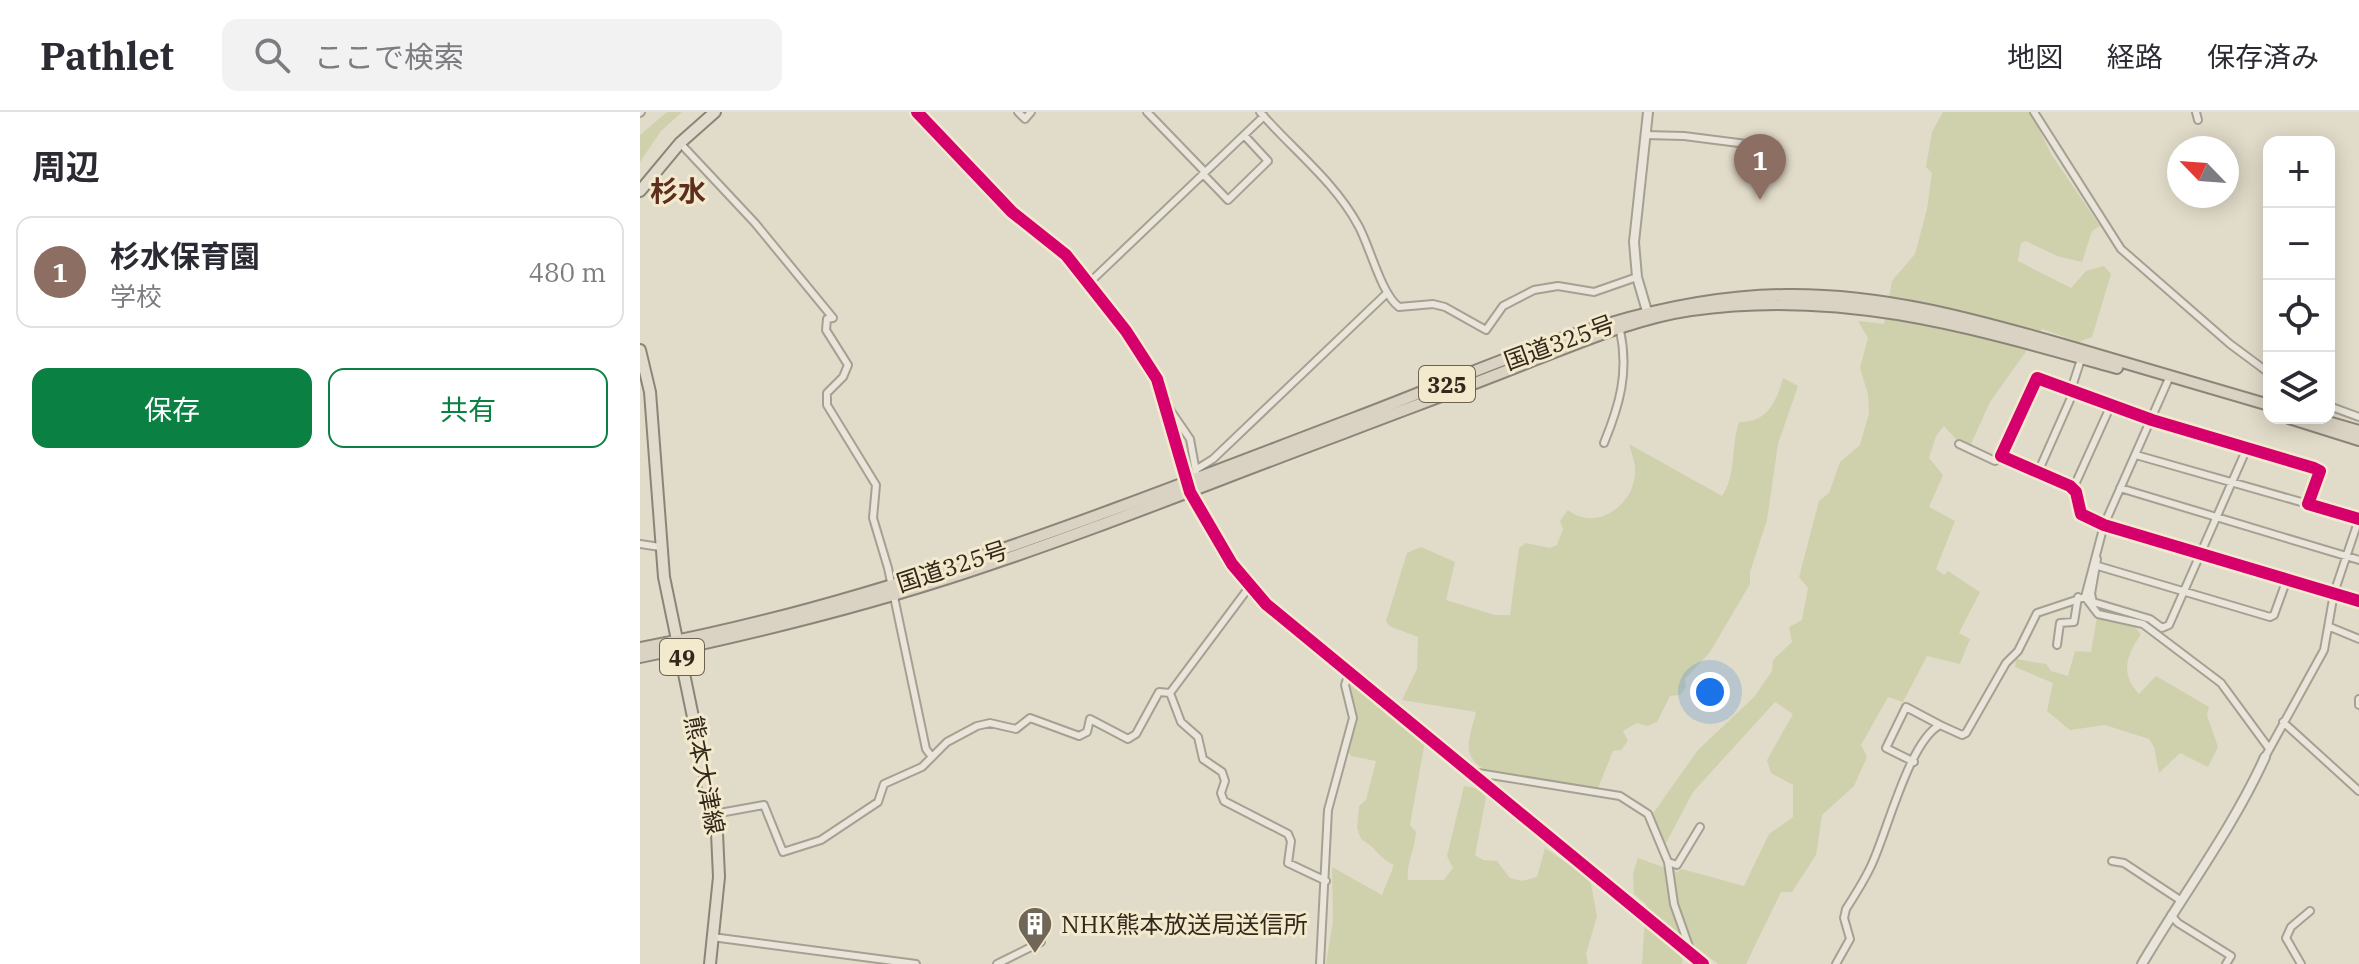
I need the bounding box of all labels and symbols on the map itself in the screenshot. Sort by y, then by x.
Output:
pin: 1 [1734,134,1786,200]
north arrow [2167,136,2239,208]
district label: 杉水 [650,172,706,209]
street label: 国道325号 [1499,307,1619,377]
road number: 325 [1419,366,1475,402]
street label: 国道325号 [892,533,1012,599]
road number: 49 [660,639,704,675]
your location [1690,672,1730,712]
street label: 熊本大津線 [678,713,732,837]
building icon: NHK熊本放送局送信所 [1016,905,1054,955]
place label: NHK熊本放送局送信所 [1061,908,1308,940]

